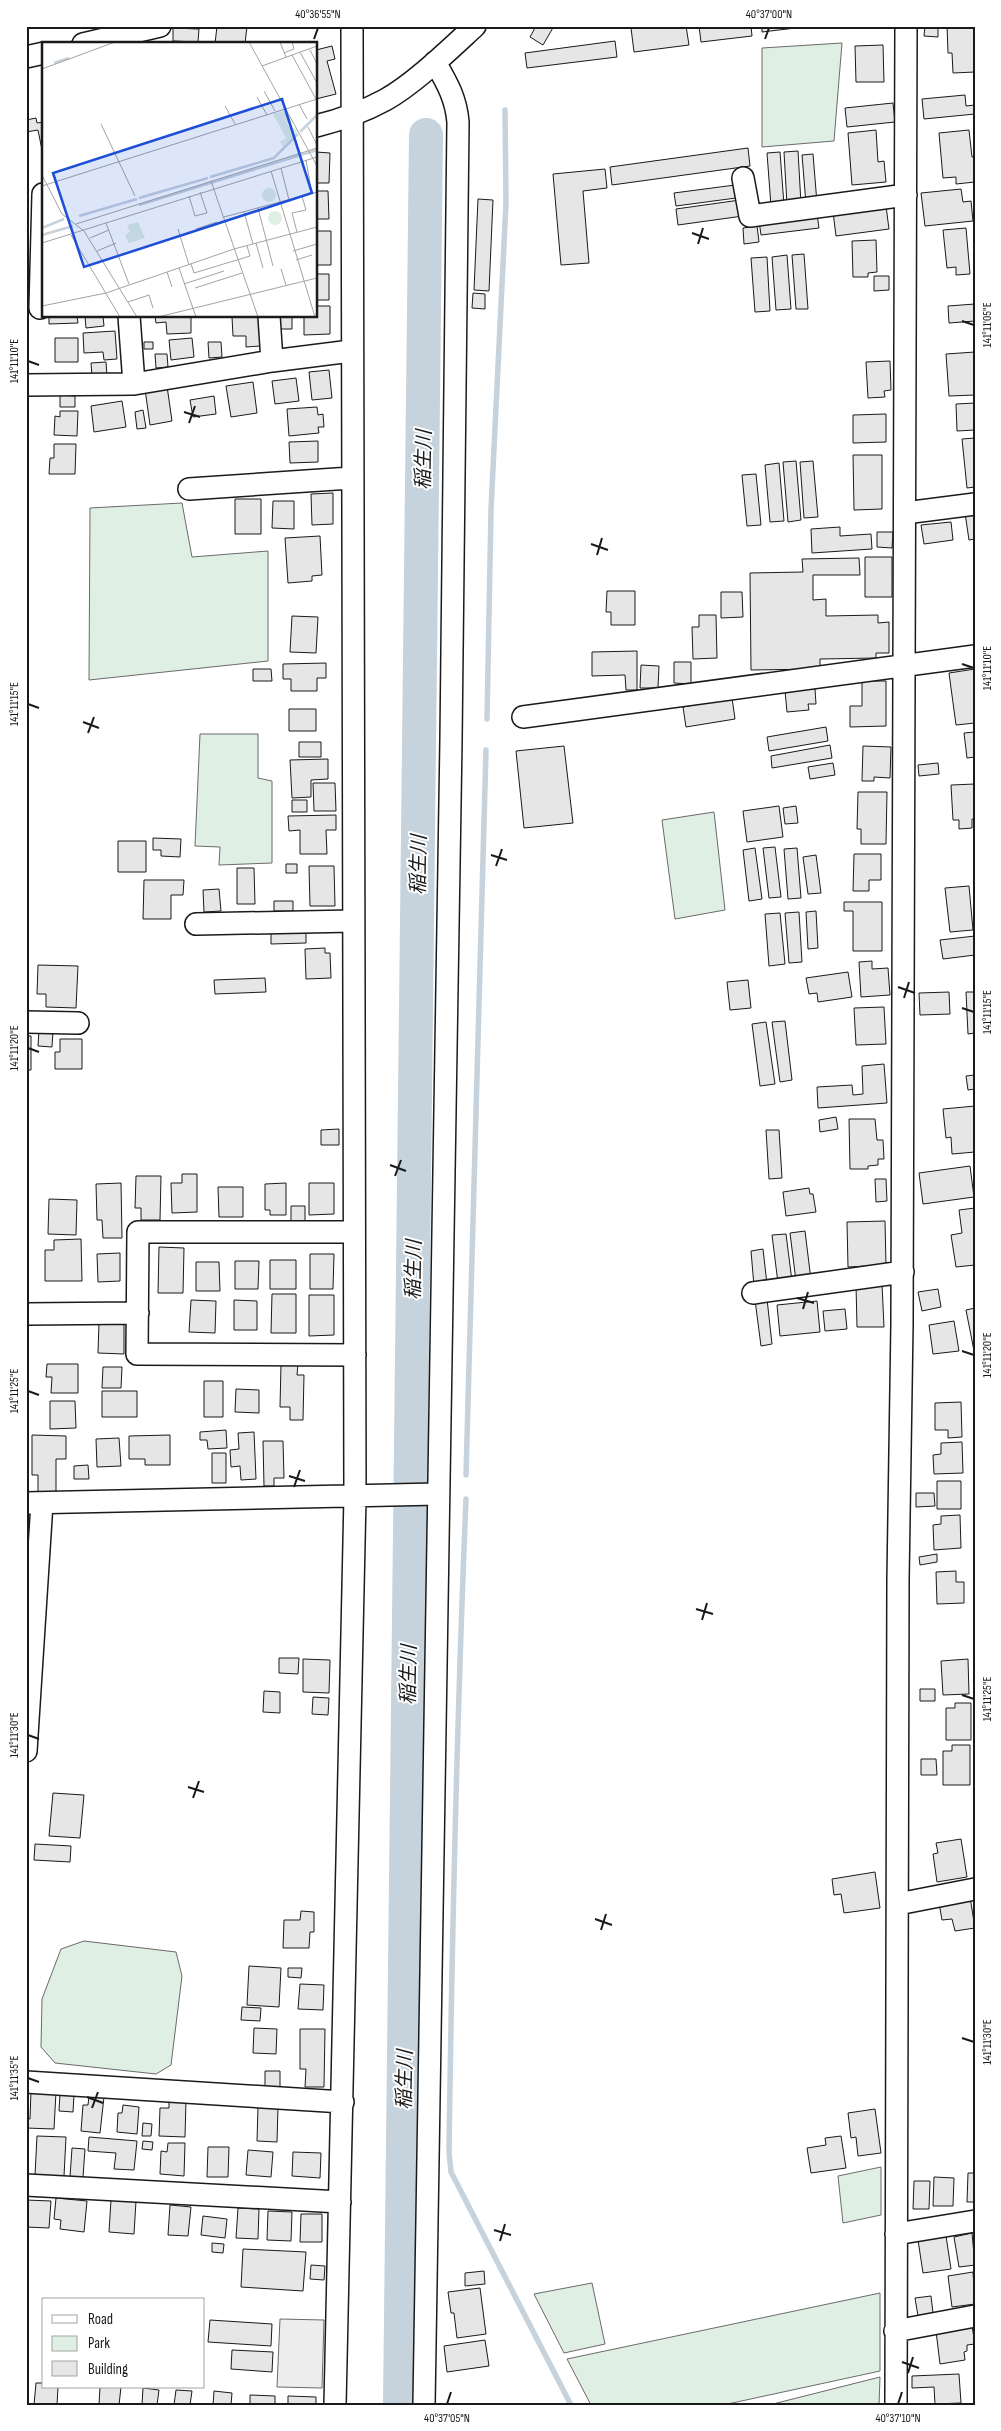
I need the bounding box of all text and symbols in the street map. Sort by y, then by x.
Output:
text: 40°36'55"N [295,7,341,22]
text: 40°37'00"N [746,7,792,22]
inset map [42,42,318,318]
text: 141°11'05"E [980,302,995,348]
text: 141°11'10"E [7,339,22,383]
water label: 稲生川 [411,428,437,490]
text: 141°11'10"E [980,646,995,690]
text: 141°11'15"E [7,682,22,726]
water label: 稲生川 [406,833,432,895]
text: 141°11'15"E [980,990,995,1034]
text: 141°11'20"E [7,1025,22,1071]
water label: 稲生川 [401,1238,427,1300]
text: 141°11'20"E [980,1332,995,1378]
text: 141°11'25"E [7,1369,22,1413]
water label: 稲生川 [396,1643,422,1705]
text: 141°11'25"E [980,1677,995,1721]
text: 141°11'30"E [7,1712,22,1758]
text: 141°11'30"E [980,2019,995,2065]
water label: 稲生川 [392,2048,418,2110]
text: 141°11'35"E [7,2056,22,2100]
legend [42,2298,205,2388]
text: Road [88,2310,113,2329]
text: Park [88,2334,110,2353]
text: Building [88,2360,128,2379]
text: 40°37'05"N [424,2411,470,2426]
text: 40°37'10"N [875,2411,921,2426]

